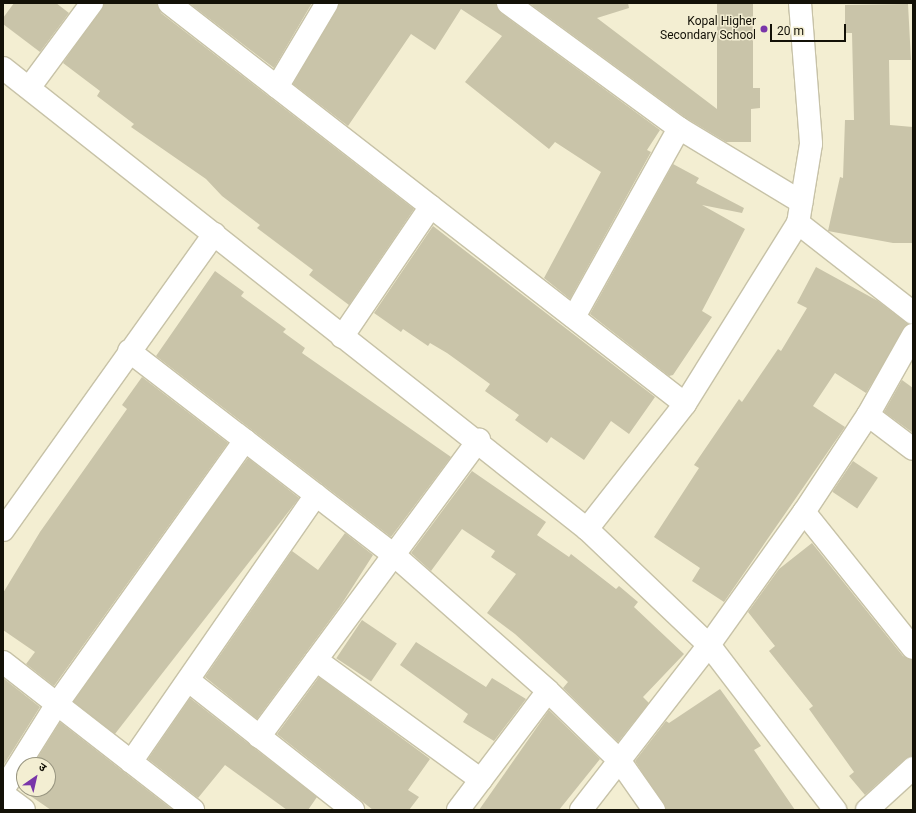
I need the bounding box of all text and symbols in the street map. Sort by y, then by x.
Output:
place label: Kopal Higher Secondary School [660,15,756,43]
scale bar [772,16,848,42]
marker: Kopal Higher Secondary School [759,24,769,34]
text: 20 m [777,24,804,38]
north arrow [16,757,56,797]
text: उ [36,760,49,775]

